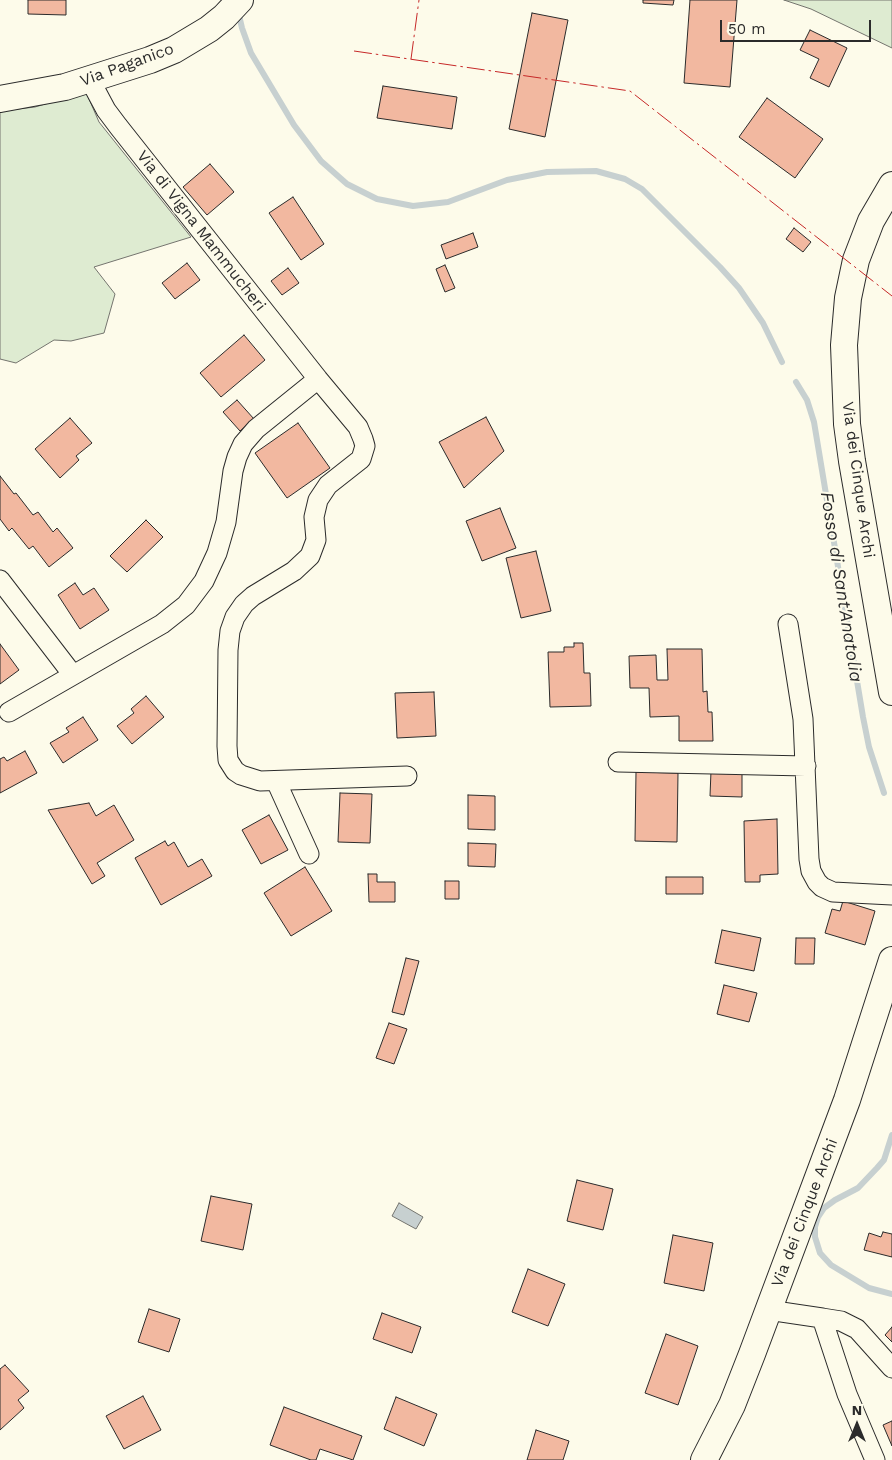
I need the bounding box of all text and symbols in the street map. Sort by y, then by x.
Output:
scale bar [722,10,873,42]
text: 50 m [728,20,765,38]
street label: Via Paganico [78,39,176,91]
street label: Via di Vigna Mammucheri [132,147,270,315]
street label: Via dei Cinque Archi [838,401,878,559]
water label: Fosso di Sant'Anatolia [815,490,867,684]
street label: Via dei Cinque Archi [768,1136,842,1290]
north arrow [832,1400,882,1450]
text: N [852,1402,862,1418]

